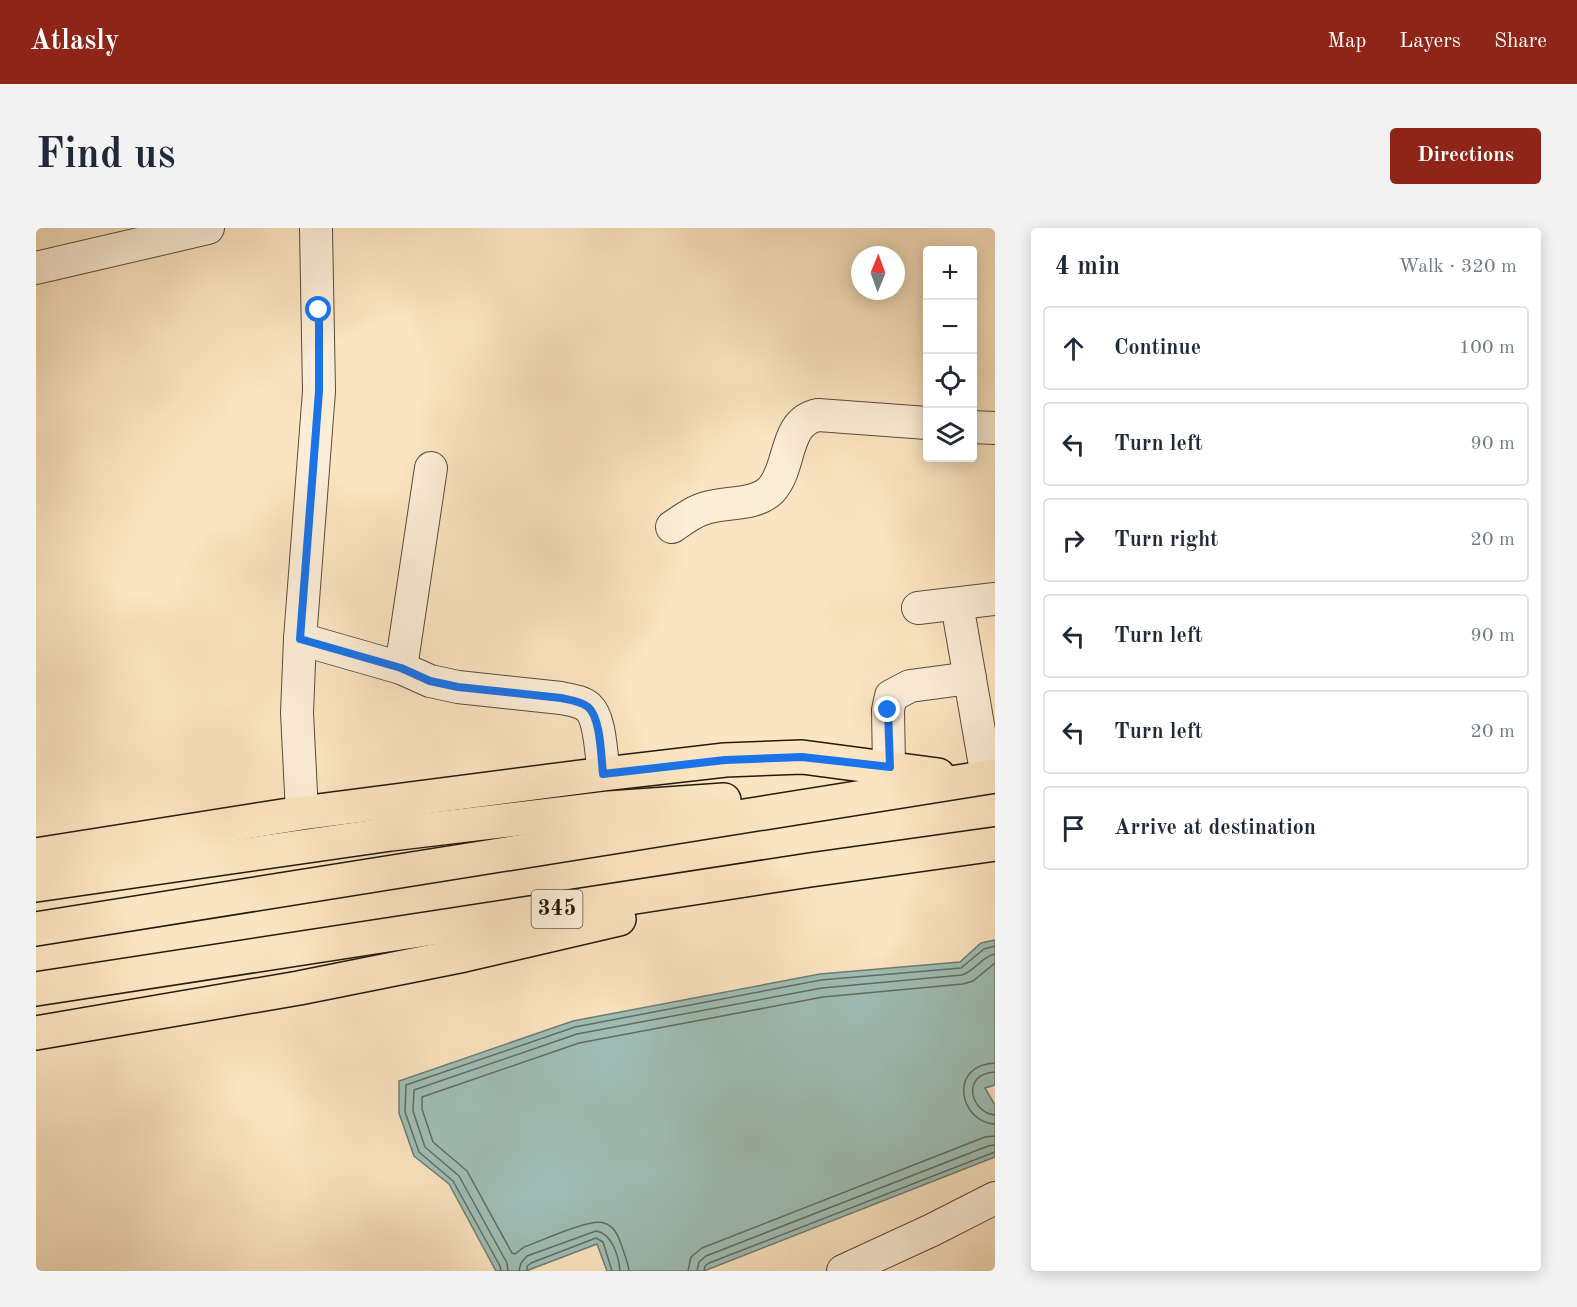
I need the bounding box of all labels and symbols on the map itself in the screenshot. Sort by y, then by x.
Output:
north arrow [851,246,905,300]
route start [305,296,331,322]
route end [874,696,900,722]
road number: 345 [532,890,582,928]

